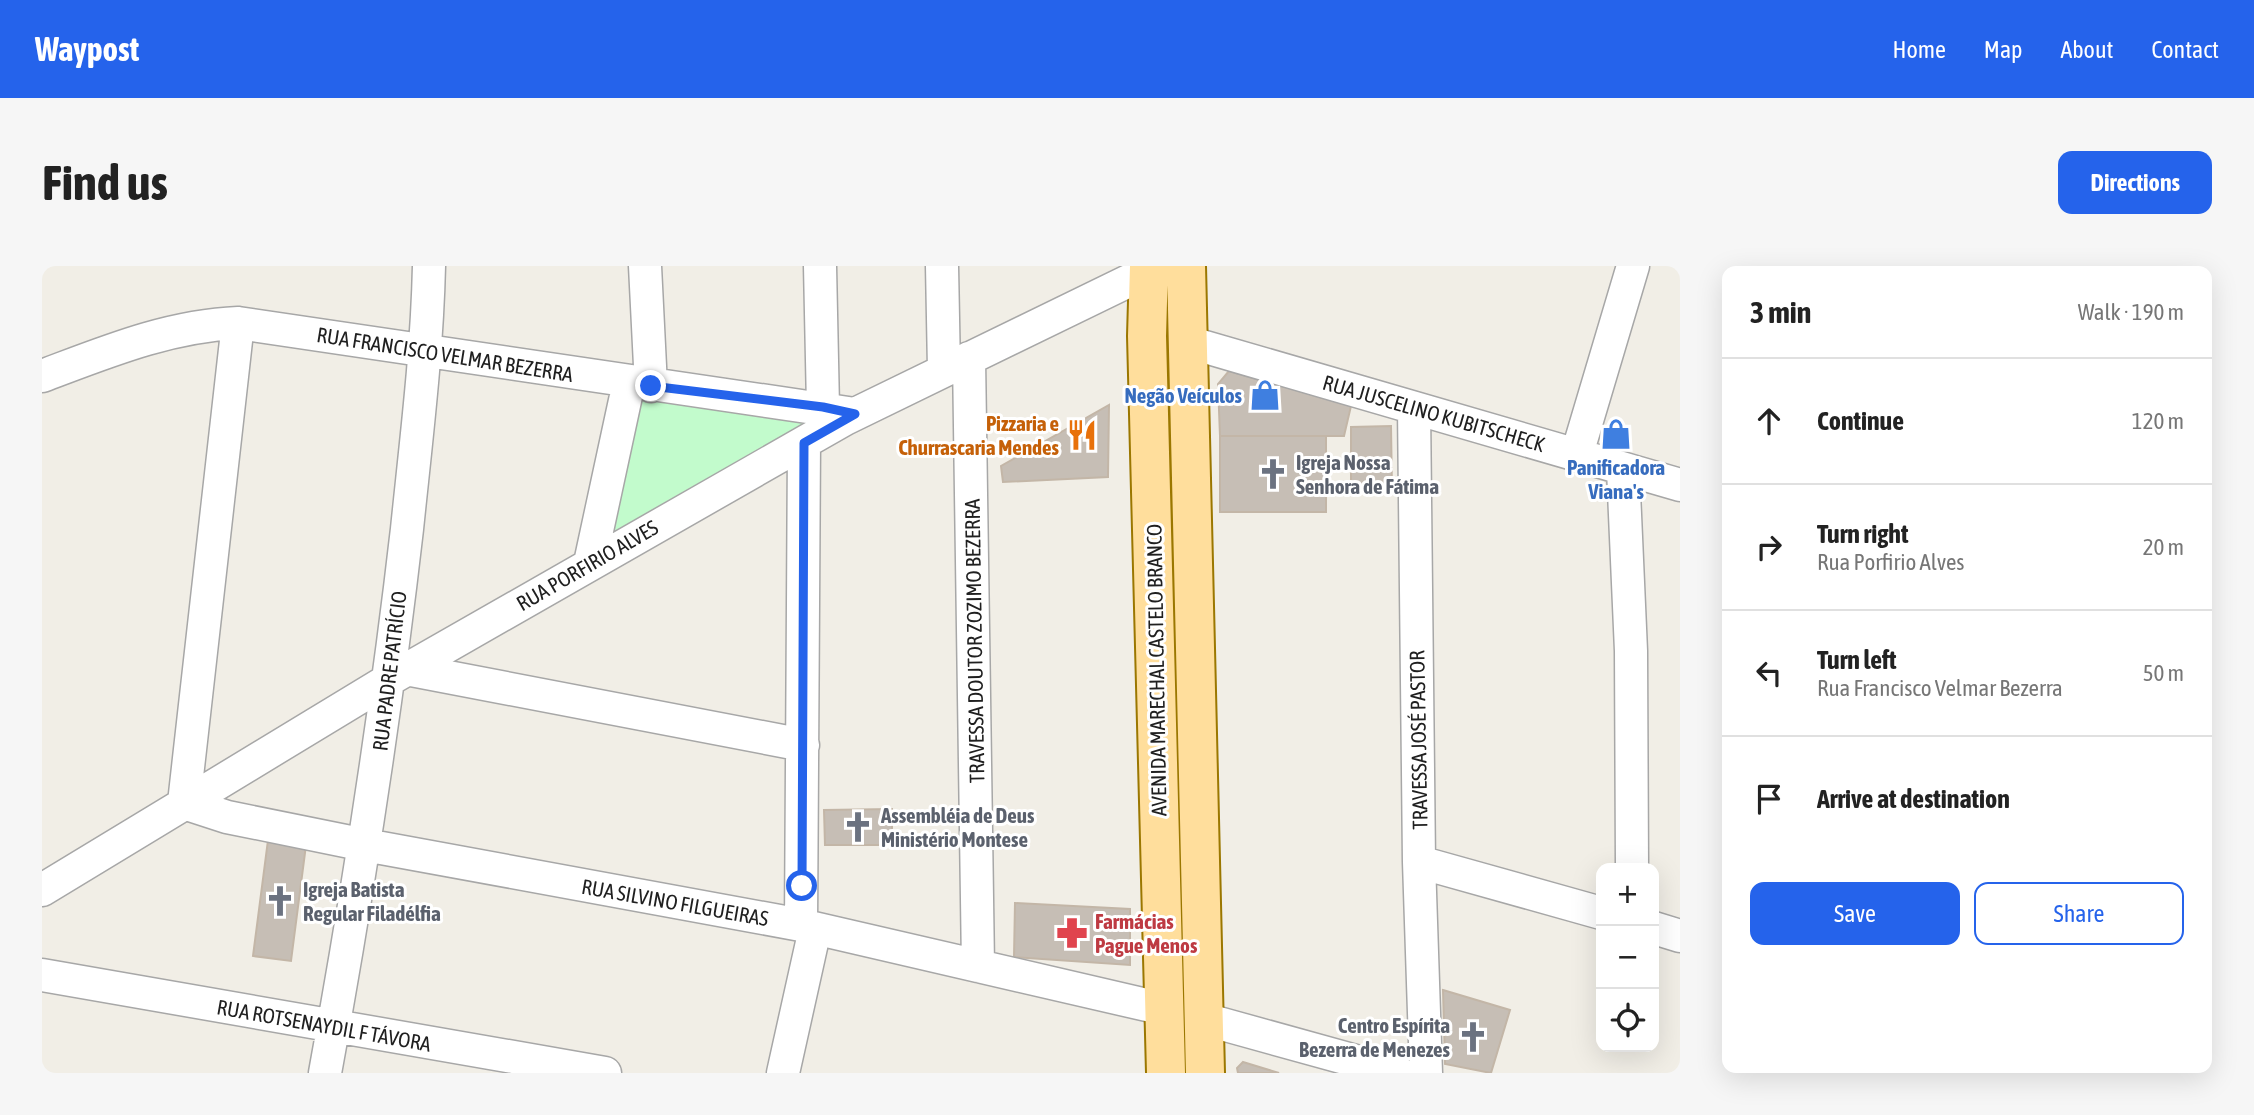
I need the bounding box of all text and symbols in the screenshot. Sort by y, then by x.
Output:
text: Waypost [35,30,139,68]
text: Home [1892,36,1946,63]
text: Map [1984,36,2022,63]
text: About [2060,36,2113,63]
text: Contact [2151,36,2219,63]
button: Directions [2058,151,2212,214]
text: Find us [42,154,168,210]
text: 3 min [1750,295,1811,329]
text: Walk · 190 m [2078,299,2184,325]
street label: RUA FRANCISCO VELMAR BEZERRA [315,322,576,386]
route end [635,370,666,401]
street label: RUA JUSCELINO KUBITSCHECK [1320,370,1548,456]
shop icon: Negão Veículos [1248,378,1282,412]
place label: Negão Veículos [1124,383,1243,407]
icon: ahead [1750,402,1788,440]
text: Continue [1817,406,1904,436]
text: 120 m [2132,408,2184,434]
place label: Pizzaria e Churrascaria Mendes [898,411,1060,459]
shop icon: Panificadora Viana's [1599,417,1633,451]
restaurant icon: Pizzaria e Churrascaria Mendes [1065,418,1099,452]
place label: Igreja Nossa Senhora de Fátima [1296,450,1439,498]
place label: Panificadora Viana's [1567,455,1665,503]
church icon: Igreja Nossa Senhora de Fátima [1256,457,1290,491]
street label: TRAVESSA DOUTOR ZOZIMO BEZERRA [960,498,988,783]
street label: RUA PORFIRIO ALVES [512,515,662,615]
text: Turn right [1817,519,1908,549]
street label: AVENIDA MARECHAL CASTELO BRANCO [1141,524,1171,816]
icon: right [1750,528,1788,566]
text: 20 m [2143,534,2184,560]
text: Rua Porfirio Alves [1817,549,1964,575]
street label: RUA PADRE PATRÍCIO [367,590,411,752]
text: Turn left [1817,645,1897,675]
street label: TRAVESSA JOSÉ PASTOR [1404,650,1432,830]
icon: left [1750,654,1788,692]
text: 50 m [2143,660,2184,686]
text: Rua Francisco Velmar Bezerra [1817,675,2063,701]
icon: arrive [1750,780,1788,818]
text: Arrive at destination [1817,784,2010,814]
place label: Assembléia de Deus Ministério Montese [880,803,1035,851]
church icon: Assembléia de Deus Ministério Montese [841,810,875,844]
map controls [1596,863,1659,1052]
button: + [1596,863,1659,926]
route start [786,870,817,901]
street label: RUA SILVINO FILGUEIRAS [580,874,770,930]
place label: Igreja Batista Regular Filadélfia [303,877,441,925]
button: Save [1750,882,1960,945]
button: Share [1974,882,2184,945]
church icon: Igreja Batista Regular Filadélfia [263,884,297,918]
place label: Farmácias Pague Menos [1095,909,1198,957]
pharmacy icon: Farmácias Pague Menos [1055,916,1089,950]
button: − [1596,926,1659,989]
button: locate [1596,989,1659,1052]
street label: RUA ROTSENAYDIL F TÁVORA [215,994,434,1056]
place label: Centro Espírita Bezerra de Menezes [1299,1013,1451,1061]
church icon: Centro Espírita Bezerra de Menezes [1456,1020,1490,1054]

